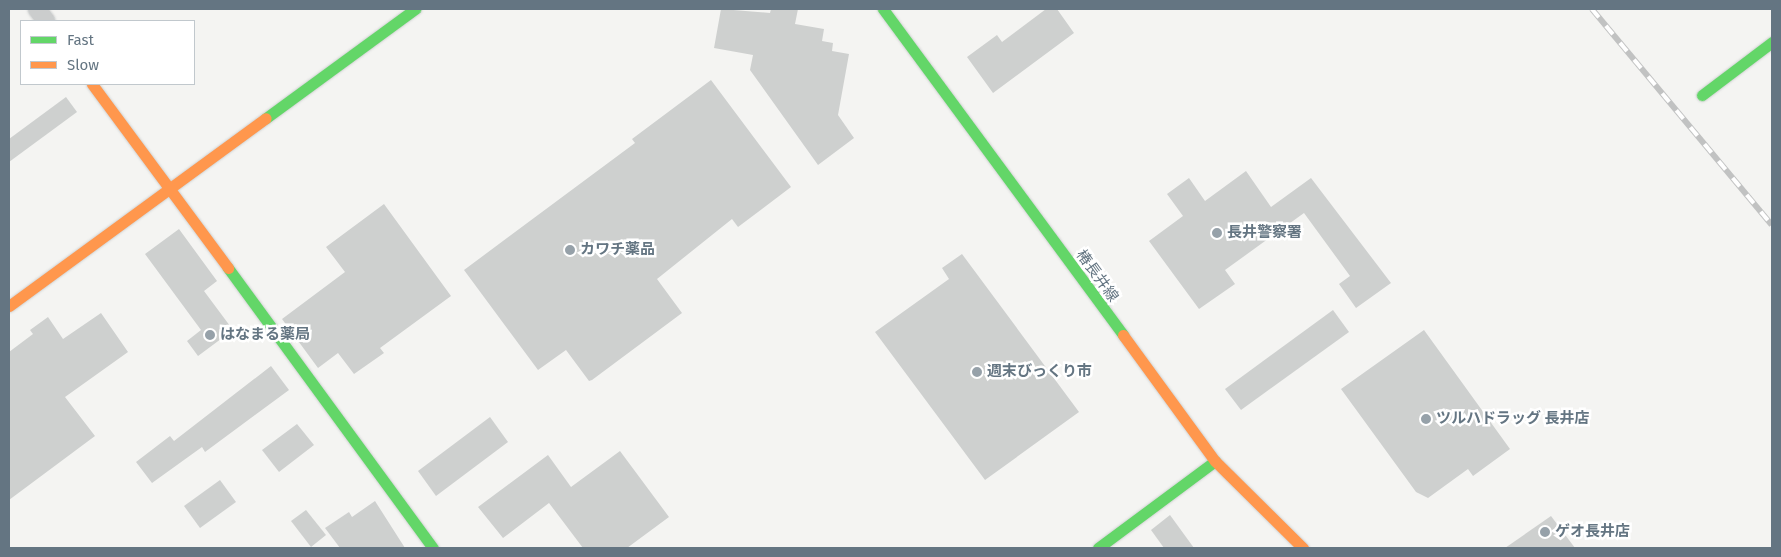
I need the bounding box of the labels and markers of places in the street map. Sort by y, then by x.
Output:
place label: 長井警察署 [1227,224,1302,242]
marker: 長井警察署 [1211,227,1223,239]
place label: カワチ薬品 [580,241,655,259]
marker: カワチ薬品 [564,244,576,256]
place label: はなまる薬局 [220,326,310,344]
marker: はなまる薬局 [204,329,216,341]
place label: 週末びっくり市 [987,363,1092,381]
marker: 週末びっくり市 [971,366,983,378]
place label: ツルハドラッグ 長井店 [1436,410,1590,428]
marker: ツルハドラッグ 長井店 [1420,413,1432,425]
place label: ゲオ長井店 [1555,523,1630,541]
marker: ゲオ長井店 [1539,526,1551,538]

